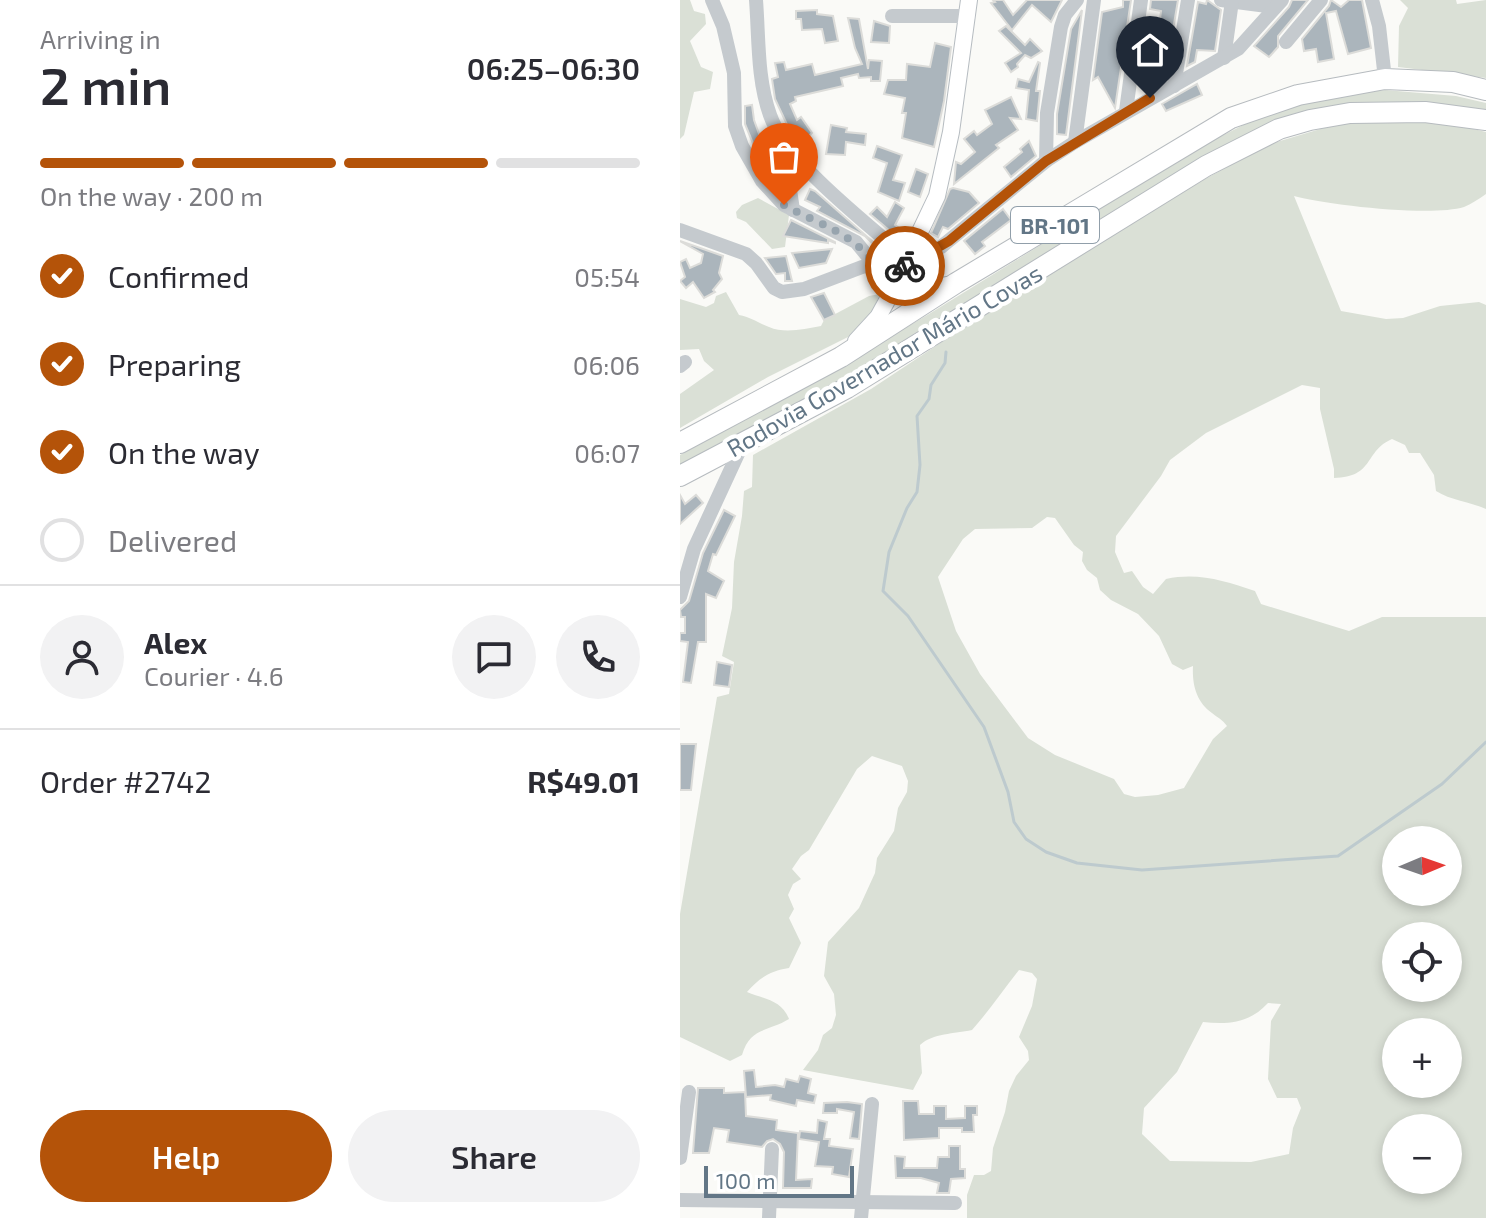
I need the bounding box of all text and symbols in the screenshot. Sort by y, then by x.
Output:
pin [1116,16,1184,98]
text: Arriving in [40,23,161,54]
icon: home [1128,28,1172,72]
text: 06:25–06:30 [467,50,640,86]
text: 2 min [40,53,171,115]
pin [750,123,818,205]
icon: bag [762,135,806,179]
text: On the way · 200 m [40,180,263,211]
road number: BR-101 [1011,207,1099,243]
courier [865,226,945,306]
icon: bike [883,244,927,288]
icon: check [40,254,84,298]
text: Confirmed [108,258,249,294]
street label: Rodovia Governador Mário Covas [721,258,1047,462]
text: 05:54 [574,261,640,292]
icon: check [40,342,84,386]
text: Preparing [108,346,241,382]
text: 06:06 [573,349,640,380]
icon: check [40,430,84,474]
text: On the way [108,434,260,470]
text: 06:07 [574,437,640,468]
text: Delivered [108,522,237,558]
button: person [40,615,124,699]
button: chat [452,615,536,699]
button: phone [556,615,640,699]
text: Alex [144,624,207,660]
text: Courier · 4.6 [144,660,284,691]
text: Order #2742 [40,763,211,799]
text: R$49.01 [527,763,640,799]
north arrow [1382,826,1462,906]
map controls [1382,826,1462,1194]
button: locate [1382,922,1462,1002]
button: + [1382,1018,1462,1098]
button: Help [40,1110,332,1202]
button: Share [348,1110,640,1202]
button: − [1382,1114,1462,1194]
scale bar [704,1162,854,1198]
text: 100 m [716,1167,775,1193]

